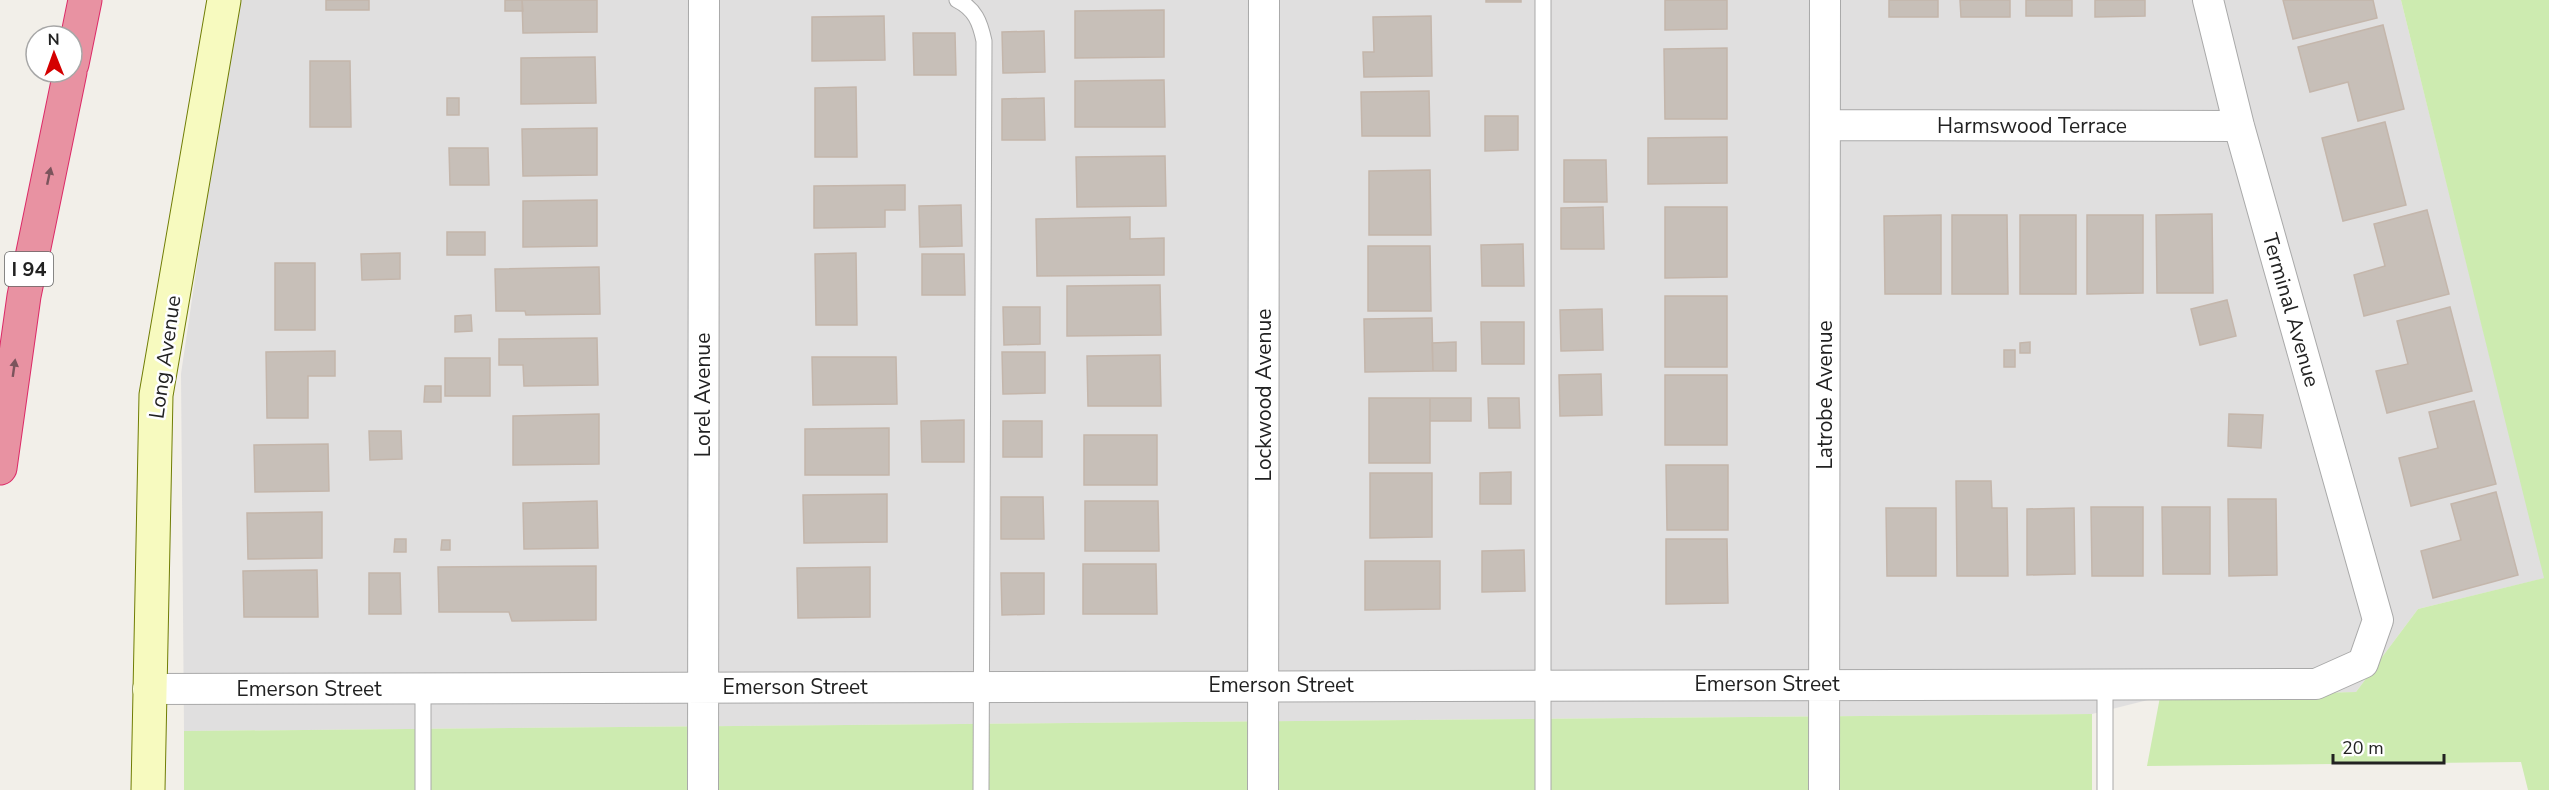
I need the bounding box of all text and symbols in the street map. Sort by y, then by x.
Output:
north arrow [24,24,84,84]
text: N [48,29,60,51]
street label: Harmswood Terrace [1937,112,2127,140]
one-way arrow [45,167,54,186]
street label: Terminal Avenue [2256,230,2326,390]
road number: I 94 [5,252,53,286]
street label: Long Avenue [143,294,187,420]
street label: Lockwood Avenue [1250,309,1278,481]
street label: Latrobe Avenue [1811,320,1839,470]
street label: Lorel Avenue [689,333,717,457]
one-way arrow [9,359,18,378]
street label: Emerson Street [1694,670,1840,698]
street label: Emerson Street [1208,671,1354,699]
street label: Emerson Street [722,673,868,701]
street label: Emerson Street [236,675,382,703]
scale bar [2333,727,2444,765]
text: 20 m [2342,736,2384,760]

